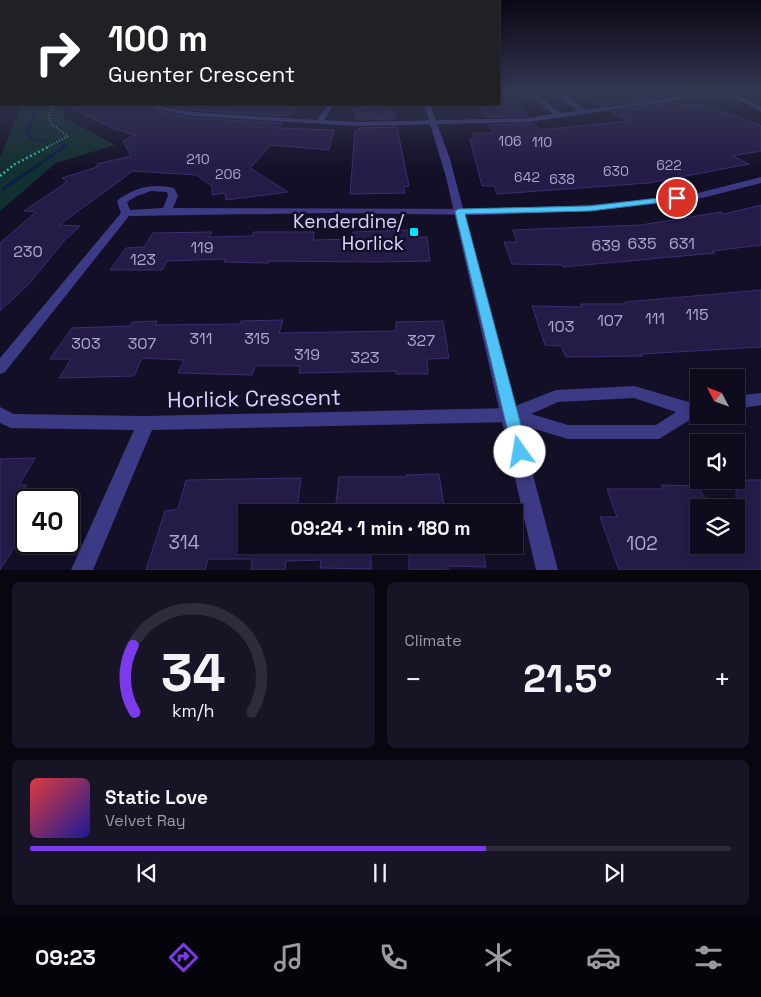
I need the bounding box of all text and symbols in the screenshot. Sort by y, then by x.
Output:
text: 100 m [108,17,208,61]
icon: right [25,20,90,85]
text: Guenter Crescent [108,60,295,88]
house number: 106 [498,132,522,150]
house number: 110 [532,133,552,151]
house number: 210 [186,150,210,168]
house number: 622 [656,156,682,174]
house number: 630 [603,162,629,180]
house number: 206 [215,165,241,183]
house number: 642 [514,168,540,186]
house number: 638 [549,170,575,188]
pin [656,177,698,219]
icon: arrive [663,184,691,212]
place label: Kenderdine/ Horlick [293,209,405,256]
marker: Kenderdine/ Horlick [408,226,420,238]
house number: 635 [627,233,657,254]
house number: 631 [669,233,695,254]
house number: 639 [591,235,621,256]
house number: 119 [190,237,214,258]
house number: 230 [13,241,43,262]
house number: 123 [130,249,156,270]
house number: 115 [686,304,708,325]
house number: 111 [645,308,665,329]
house number: 107 [597,310,623,331]
house number: 103 [548,316,574,337]
house number: 311 [190,328,212,349]
house number: 315 [244,328,270,349]
house number: 327 [407,330,435,351]
house number: 303 [71,333,101,354]
house number: 307 [128,333,156,354]
house number: 319 [294,344,320,365]
house number: 323 [351,347,379,368]
north arrow [690,369,745,424]
map controls [690,369,745,554]
street label: Horlick Crescent [167,382,341,414]
position arrow [493,425,545,477]
button: sound [690,434,745,489]
speed limit sign: 40 [15,489,80,554]
button: layers [690,499,745,554]
text: 09:24 · 1 min · 180 m [290,516,471,541]
house number: 314 [168,530,200,555]
house number: 102 [626,531,658,556]
text: Climate [405,630,462,651]
text: 34 [161,640,226,706]
text: 21.5° [523,655,612,703]
text: − [405,661,422,697]
text: + [714,661,731,697]
text: km/h [172,699,215,722]
text: Static Love [105,785,208,810]
text: Velvet Ray [105,810,186,831]
icon: previous [133,859,161,887]
icon: pause [366,859,394,887]
icon: next [600,859,628,887]
icon: directions [166,940,201,975]
icon: music [271,940,306,975]
icon: phone [376,940,411,975]
icon: climate [481,940,516,975]
icon: car [586,940,621,975]
icon: filters [691,940,726,975]
text: 09:23 [35,943,96,971]

